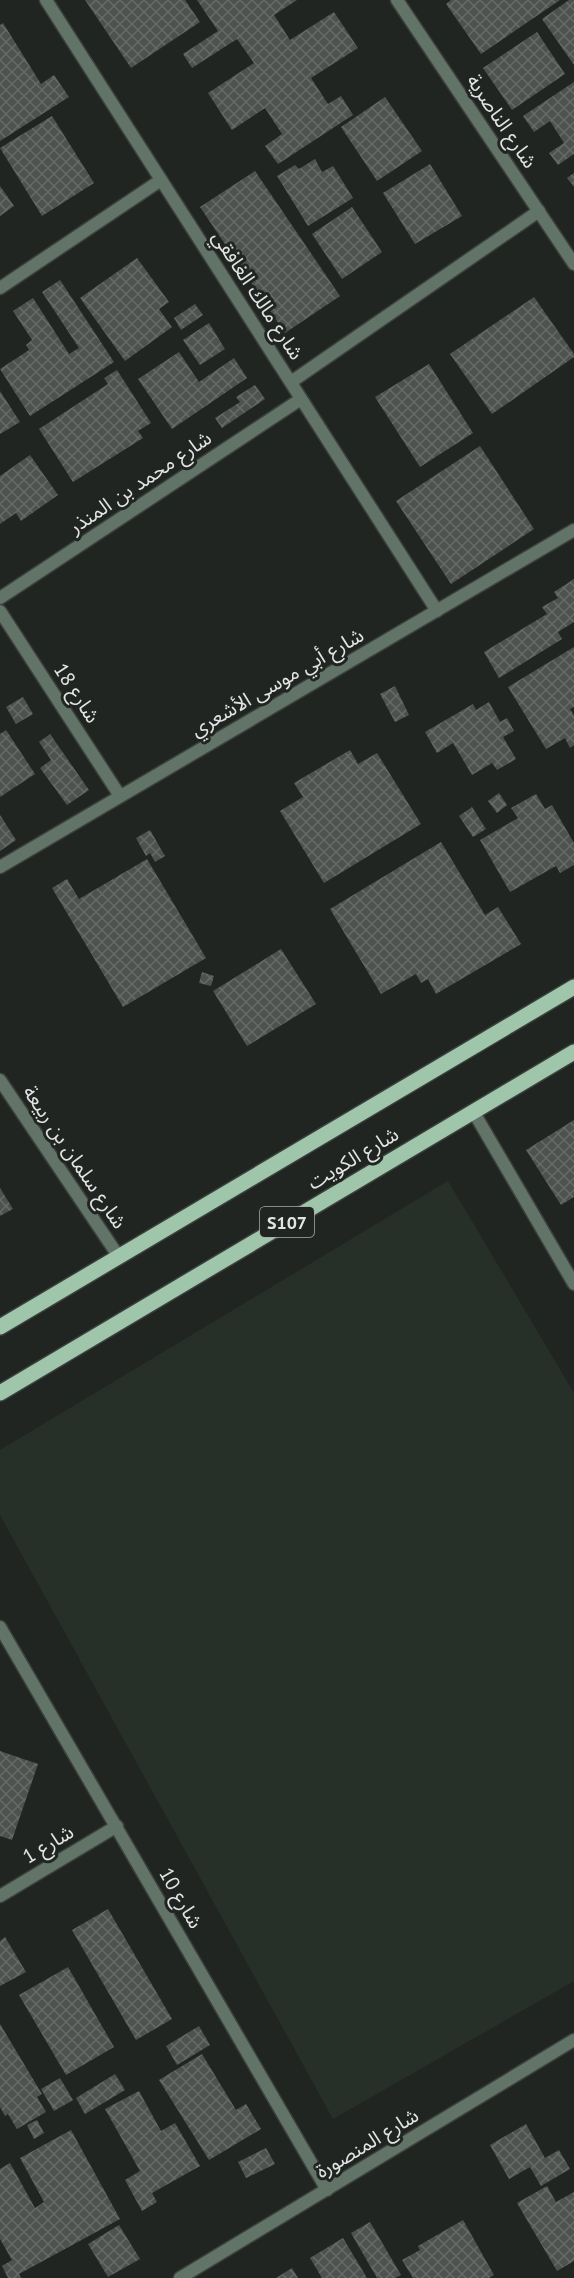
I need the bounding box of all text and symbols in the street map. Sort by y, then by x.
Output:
street label: شارع الناصرية [459,69,543,174]
street label: شارع مالك الغافقي [204,225,310,366]
street label: شارع محمد بن المنذر [63,425,218,542]
street label: شارع أبي موسى الأشعري [186,622,370,744]
street label: شارع 18 [46,658,106,729]
street label: شارع سلمان بن ربيعة [16,1080,133,1235]
street label: شارع الكويت [303,1121,404,1197]
road number: S107 [260,1207,314,1237]
street label: شارع 1 [18,1819,79,1871]
street label: شارع 10 [151,1863,209,1934]
street label: شارع المنصورة [311,2102,424,2186]

